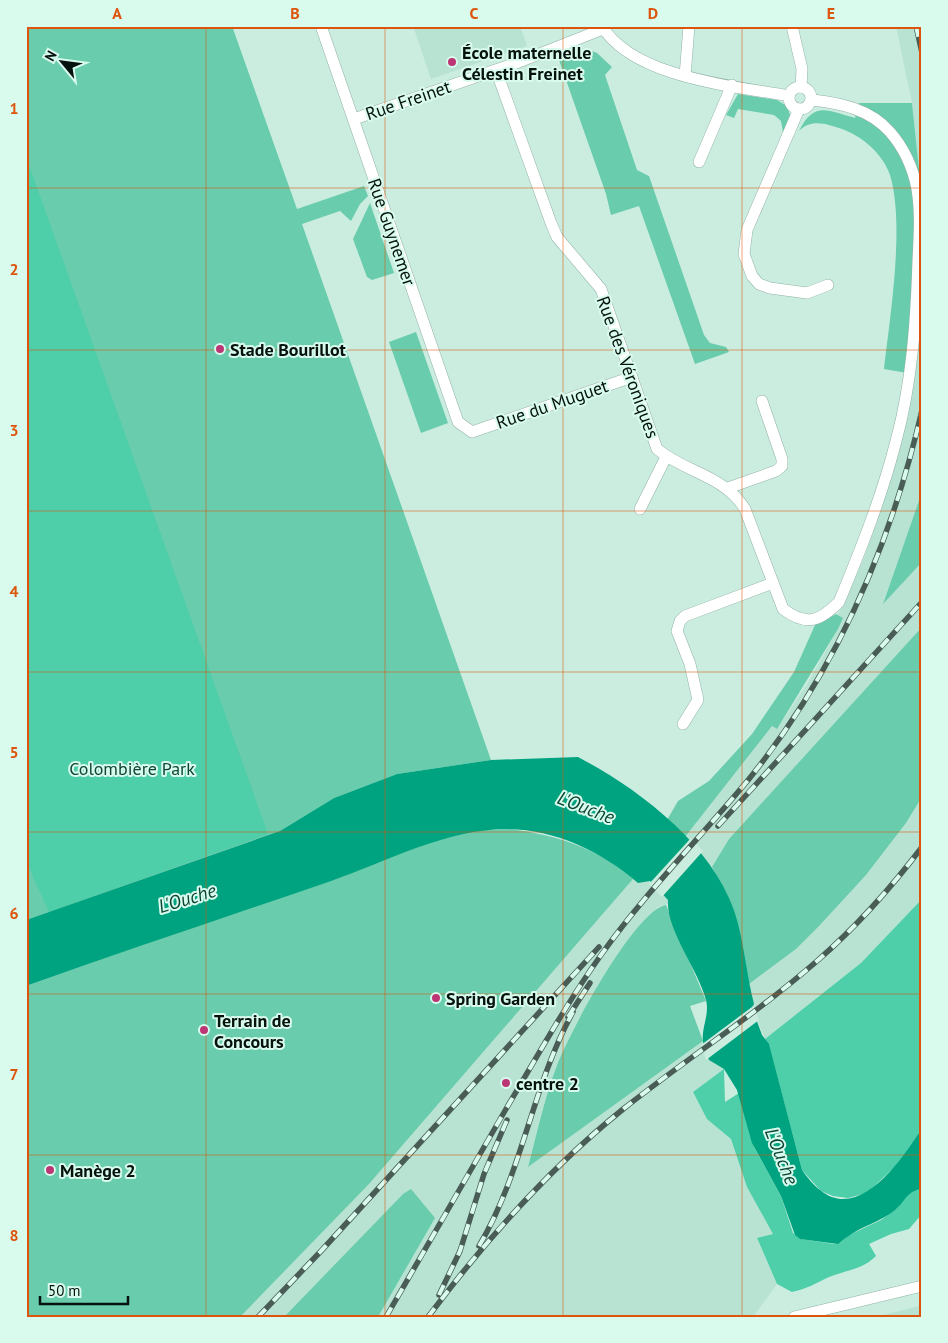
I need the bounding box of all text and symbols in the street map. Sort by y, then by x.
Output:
text: A [112,3,122,23]
text: B [290,3,300,23]
text: C [470,3,479,23]
text: D [648,3,658,23]
text: E [827,3,835,23]
north arrow [38,38,88,88]
place label: École maternelle Célestin Freinet [462,41,591,85]
text: N [41,47,61,64]
marker: École maternelle Célestin Freinet [446,56,458,68]
street label: Rue Freinet [362,75,454,125]
text: 1 [9,98,19,118]
street label: Rue Guynemer [363,175,421,289]
text: 2 [9,259,19,279]
street label: Rue des Véroniques [592,293,664,441]
place label: Stade Bourillot [230,338,347,361]
marker: Stade Bourillot [214,343,226,355]
street label: Rue du Muguet [493,374,611,434]
text: 3 [9,420,19,440]
text: 4 [9,581,19,601]
text: 5 [9,742,19,762]
park label: Colombière Park [69,757,195,780]
water label: L'Ouche [554,785,618,829]
water label: L'Ouche [155,878,219,918]
text: 6 [9,903,19,923]
place label: Spring Garden [446,987,555,1010]
marker: Spring Garden [430,992,442,1004]
place label: Terrain de Concours [214,1009,291,1053]
marker: Terrain de Concours [198,1024,210,1036]
text: 7 [9,1064,19,1084]
place label: centre 2 [516,1072,579,1095]
marker: centre 2 [500,1077,512,1089]
water label: L'Ouche [760,1124,804,1188]
place label: Manège 2 [60,1159,136,1182]
marker: Manège 2 [44,1164,56,1176]
text: 8 [9,1225,19,1245]
scale bar [40,1273,128,1305]
text: 50 m [48,1281,81,1300]

